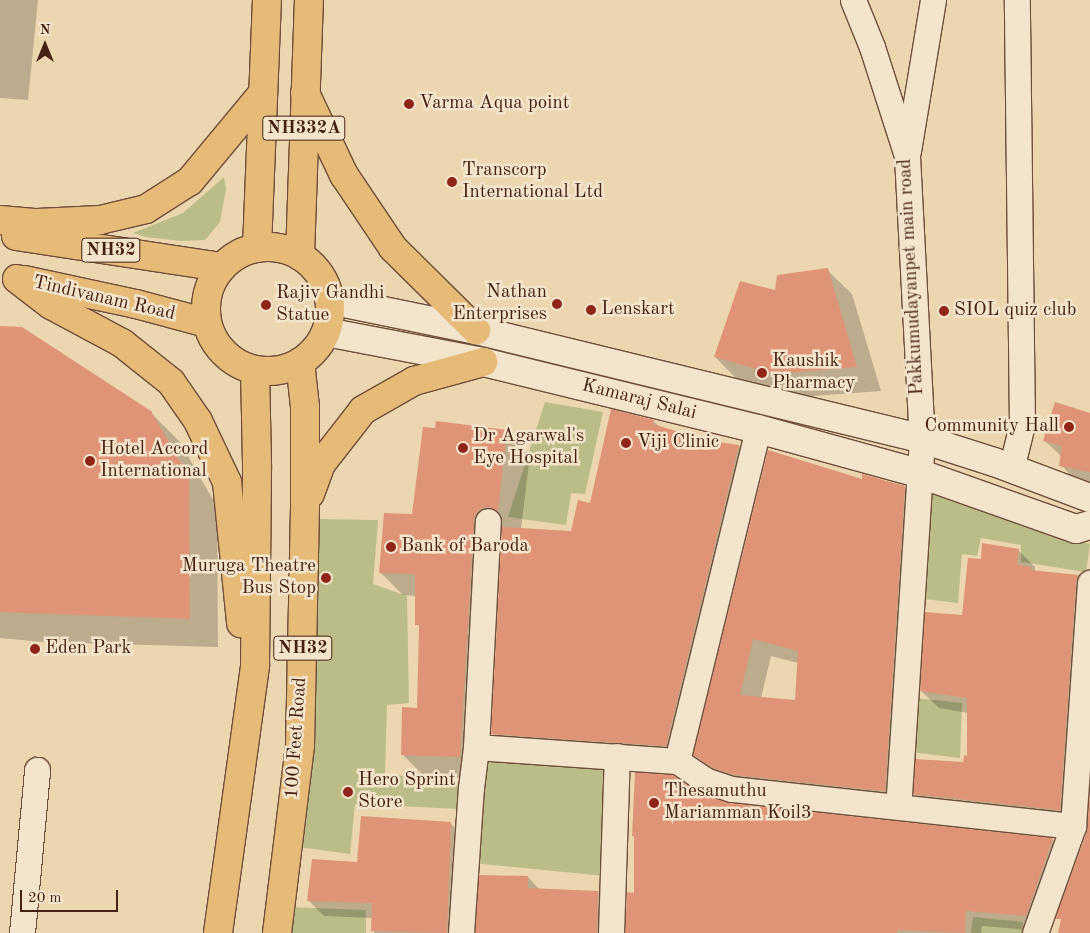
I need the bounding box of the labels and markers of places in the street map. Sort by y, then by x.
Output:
place label: Varma Aqua point [419,93,569,115]
marker: Varma Aqua point [403,98,415,110]
place label: Transcorp International Ltd [462,160,603,204]
marker: Transcorp International Ltd [446,176,458,188]
place label: Nathan Enterprises [452,282,547,326]
place label: Rajiv Gandhi Statue [276,283,384,327]
marker: Nathan Enterprises [551,298,563,310]
marker: Rajiv Gandhi Statue [260,299,272,311]
place label: Lenskart [601,299,675,321]
place label: SIOL quiz club [954,300,1076,322]
marker: Lenskart [585,304,597,316]
marker: SIOL quiz club [938,305,950,317]
place label: Kaushik Pharmacy [772,351,855,395]
marker: Kaushik Pharmacy [756,367,768,379]
place label: Community Hall [924,416,1059,438]
marker: Community Hall [1063,421,1075,433]
place label: Dr Agarwal's Eye Hospital [473,426,584,470]
place label: Viji Clinic [637,432,719,454]
marker: Viji Clinic [619,436,633,450]
place label: Hotel Accord International [100,439,208,483]
marker: Dr Agarwal's Eye Hospital [457,442,469,454]
marker: Hotel Accord International [84,455,96,467]
place label: Bank of Baroda [401,536,529,558]
marker: Bank of Baroda [385,541,397,553]
place label: Muruga Theatre Bus Stop [182,556,316,600]
marker: Muruga Theatre Bus Stop [320,572,332,584]
place label: Eden Park [45,638,131,660]
marker: Eden Park [29,643,41,655]
place label: Hero Sprint Store [358,770,456,814]
place label: Thesamuthu Mariamman Koil3 [664,781,812,825]
marker: Hero Sprint Store [342,786,354,798]
marker: Thesamuthu Mariamman Koil3 [648,797,660,809]

